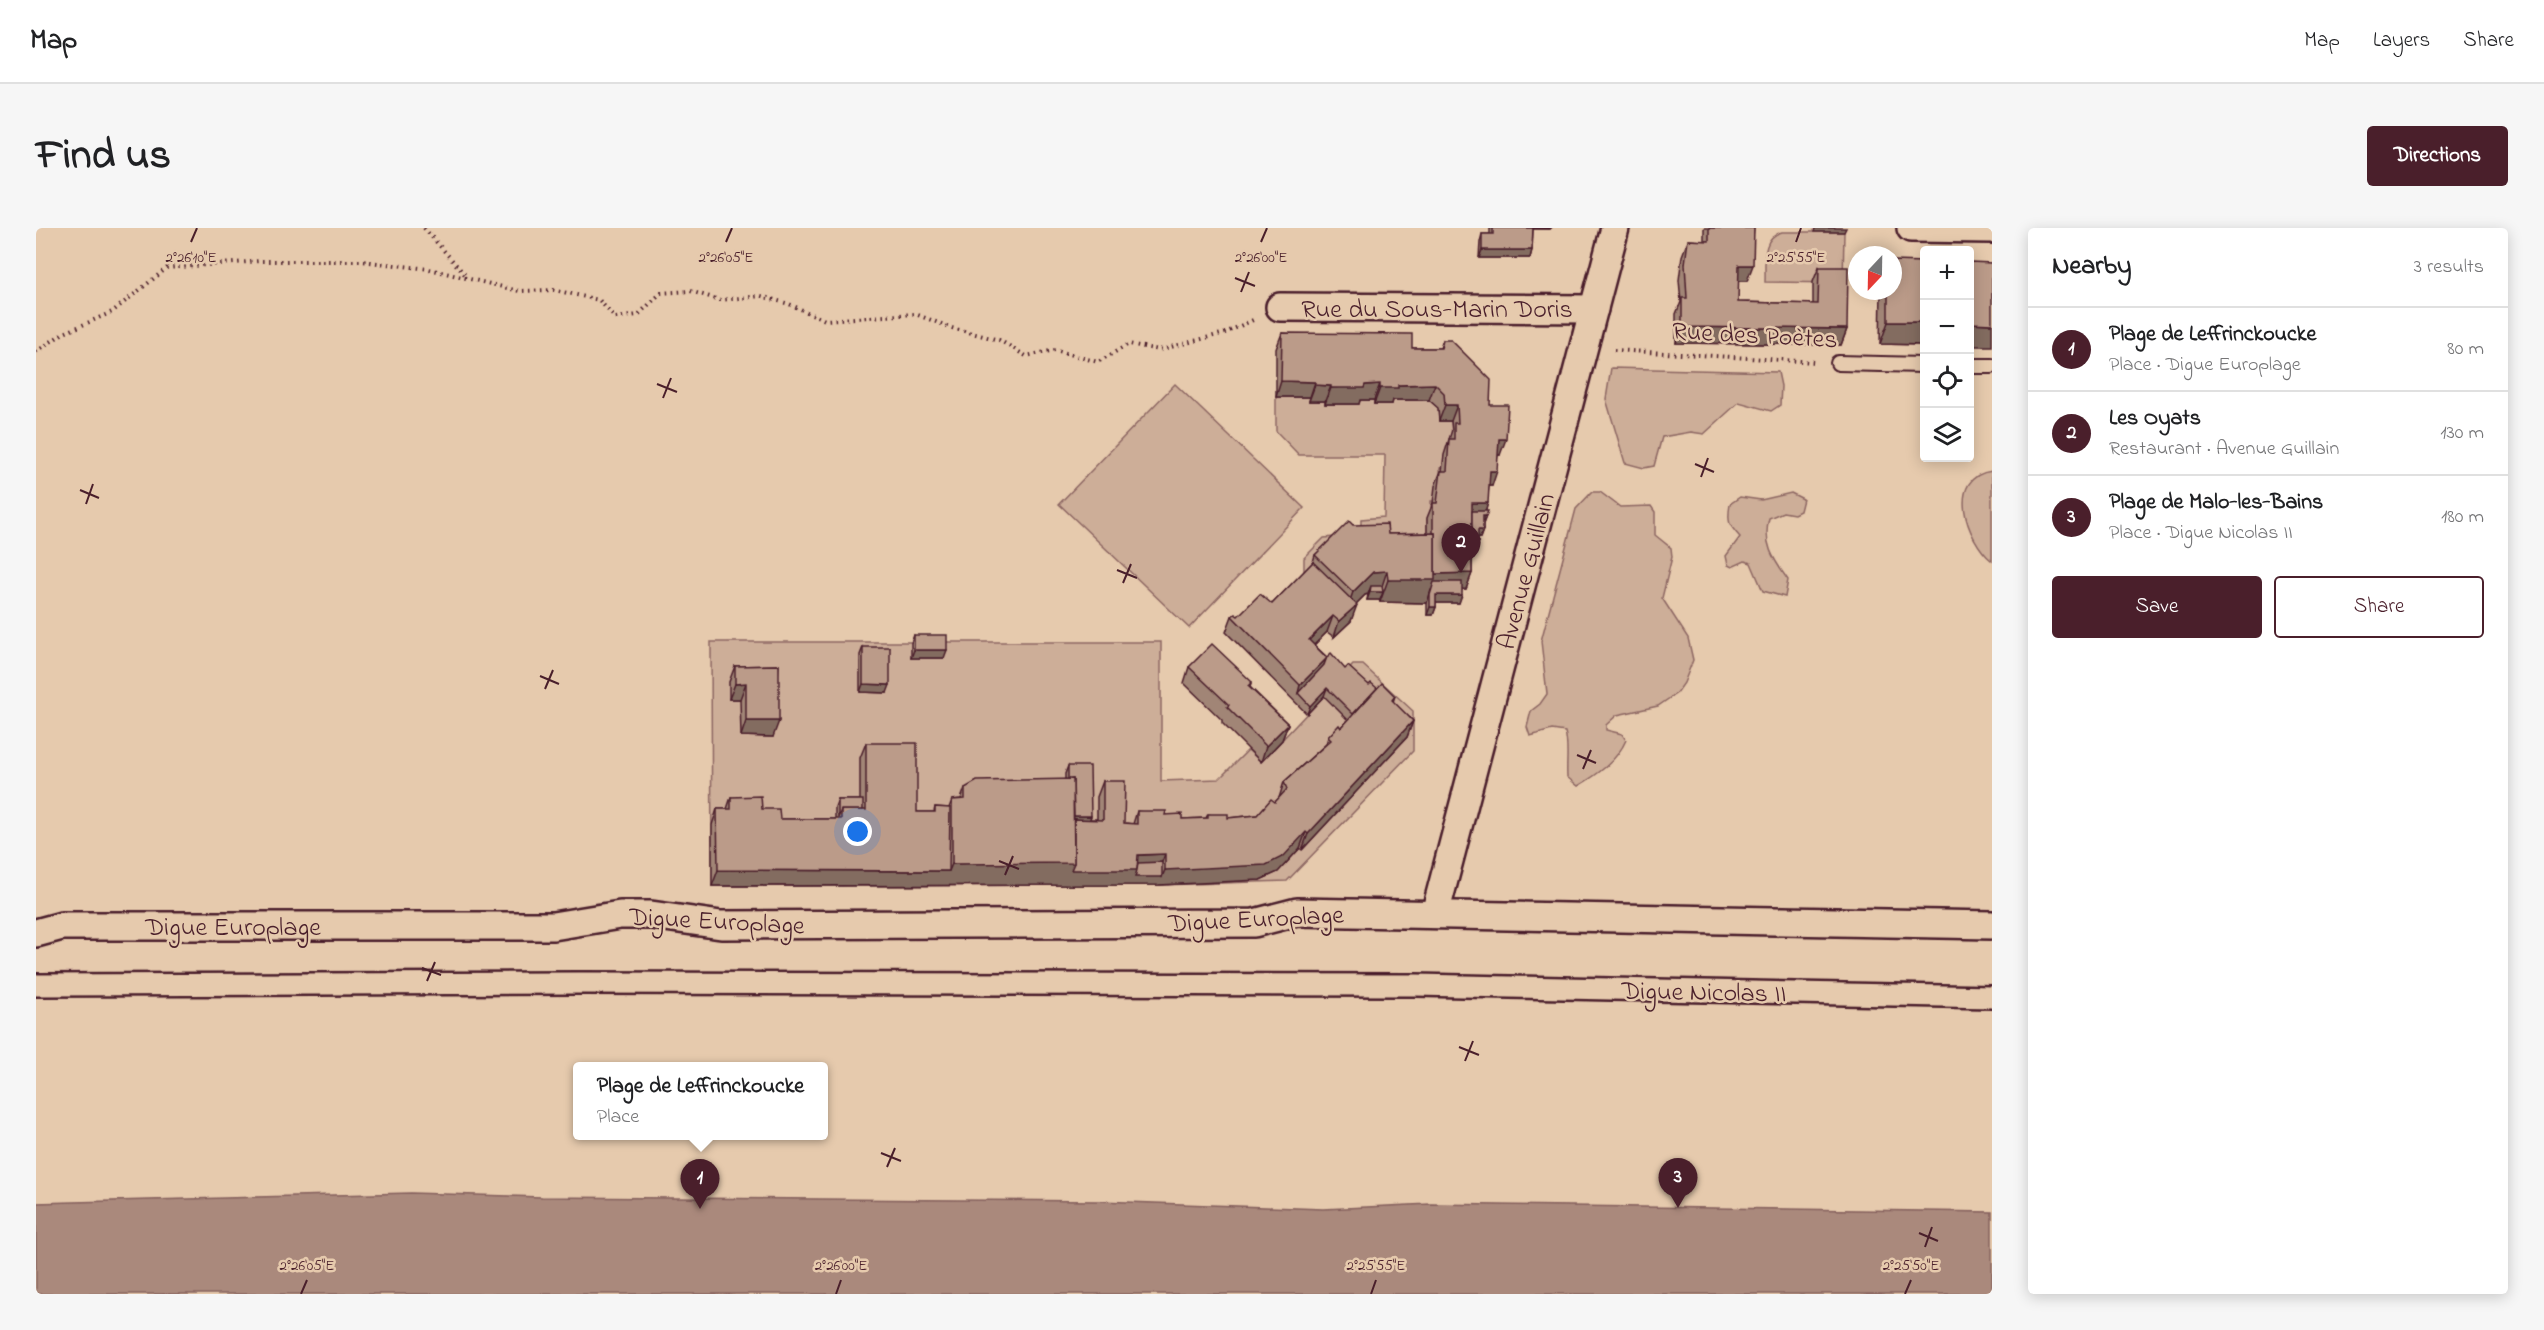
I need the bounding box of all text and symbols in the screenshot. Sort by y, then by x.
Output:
text: Map [30,21,77,62]
text: Map [2304,26,2340,56]
text: Layers [2373,26,2430,56]
text: Share [2463,26,2514,56]
text: Find us [36,126,171,187]
button: Directions [2367,126,2508,186]
north arrow [1848,246,1902,300]
map controls [1920,246,1974,462]
button: + [1920,246,1974,300]
text: 2°26'10"E [166,247,216,269]
text: 2°26'05"E [699,247,753,269]
text: 2°26'00"E [1235,247,1287,269]
text: 2°25'55"E [1767,247,1825,269]
text: Nearby [2052,248,2131,286]
text: 3 results [2414,253,2484,282]
street label: Rue du Sous-Marin Doris [1301,292,1573,330]
button: − [1920,300,1974,354]
street label: Rue des Poètes [1671,314,1839,360]
text: Plage de Leffrinckoucke [2109,319,2316,351]
text: 1 [2068,335,2075,364]
text: 80 m [2447,335,2484,364]
text: Place · Digue Europlage [2109,351,2301,380]
button: locate [1920,354,1974,408]
text: Les Oyats [2109,403,2201,435]
button: layers [1920,408,1974,462]
text: 2 [2067,419,2076,448]
text: 130 m [2440,419,2484,448]
text: Restaurant · Avenue Guillain [2109,435,2339,464]
text: Plage de Malo-les-Bains [2109,487,2323,519]
street label: Avenue Guillain [1489,489,1567,654]
text: 3 [2067,503,2076,532]
text: 180 m [2441,503,2484,532]
text: Place · Digue Nicolas II [2109,519,2293,548]
pin: 2 [1442,524,1480,573]
button: Save [2052,576,2262,638]
button: Share [2274,576,2484,638]
your location [843,817,872,846]
street label: Digue Europlage [1166,897,1345,945]
street label: Digue Europlage [627,899,806,947]
street label: Digue Europlage [144,910,321,948]
street label: Digue Nicolas II [1620,974,1787,1014]
popup [573,1062,828,1140]
text: Plage de Leffrinckoucke [597,1071,804,1103]
text: Place [597,1103,639,1132]
pin: 3 [1658,1158,1698,1208]
pin: 1 [680,1160,720,1209]
text: 2°26'05"E [280,1255,334,1277]
text: 2°26'00"E [815,1255,867,1277]
text: 2°25'55"E [1347,1255,1405,1277]
text: 2°25'50"E [1883,1255,1939,1277]

